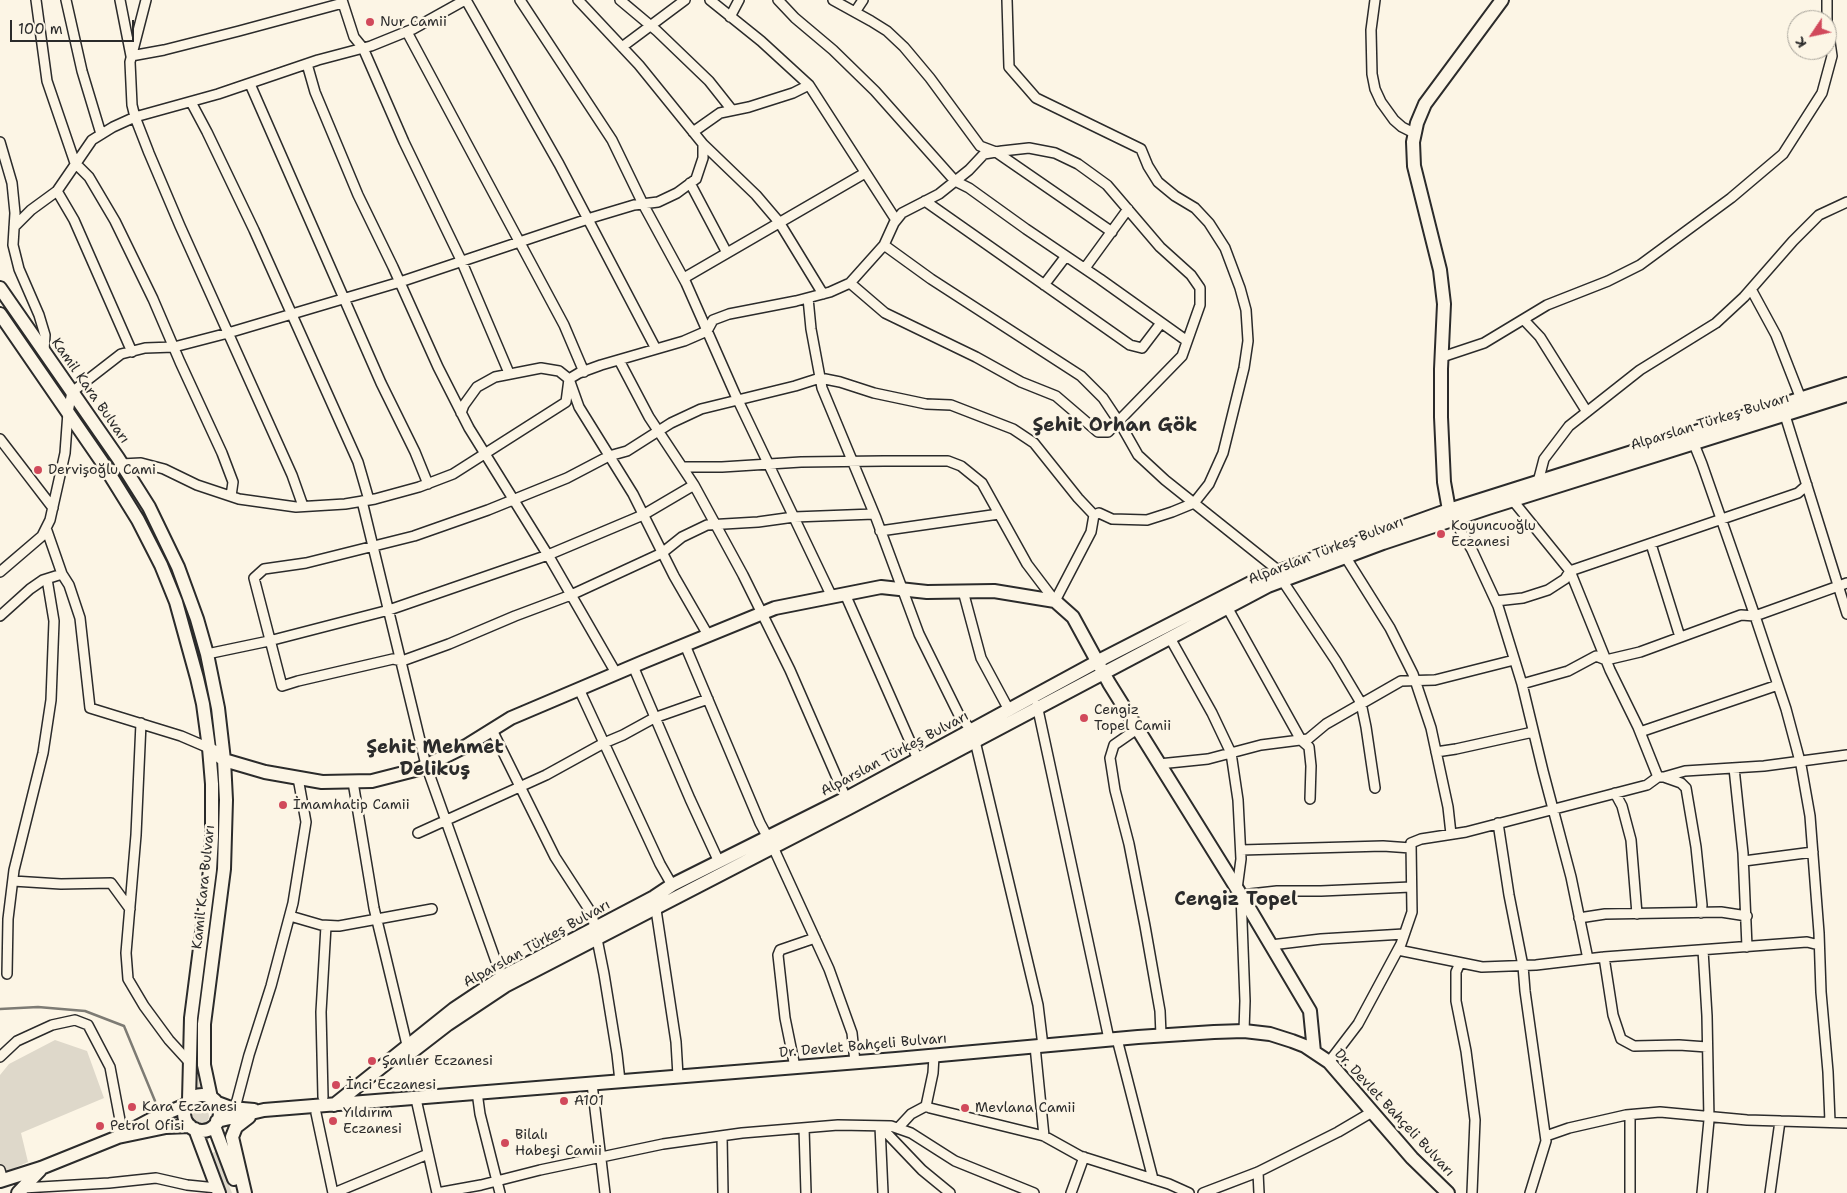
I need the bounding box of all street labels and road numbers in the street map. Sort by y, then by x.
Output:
street label: Kamil Kara Bulvarı [47,335,133,447]
street label: Alparslan Türkeş Bulvarı [1629,390,1791,454]
street label: Alparslan Türkeş Bulvarı [1246,514,1406,588]
street label: Alparslan Türkeş Bulvarı [818,708,972,800]
street label: Kamil Kara Bulvarı [189,824,219,950]
street label: Alparslan Türkeş Bulvarı [461,897,613,991]
street label: Dr. Devlet Bahçeli Bulvarı [778,1030,948,1062]
street label: Dr. Devlet Bahçeli Bulvarı [1330,1046,1458,1180]

